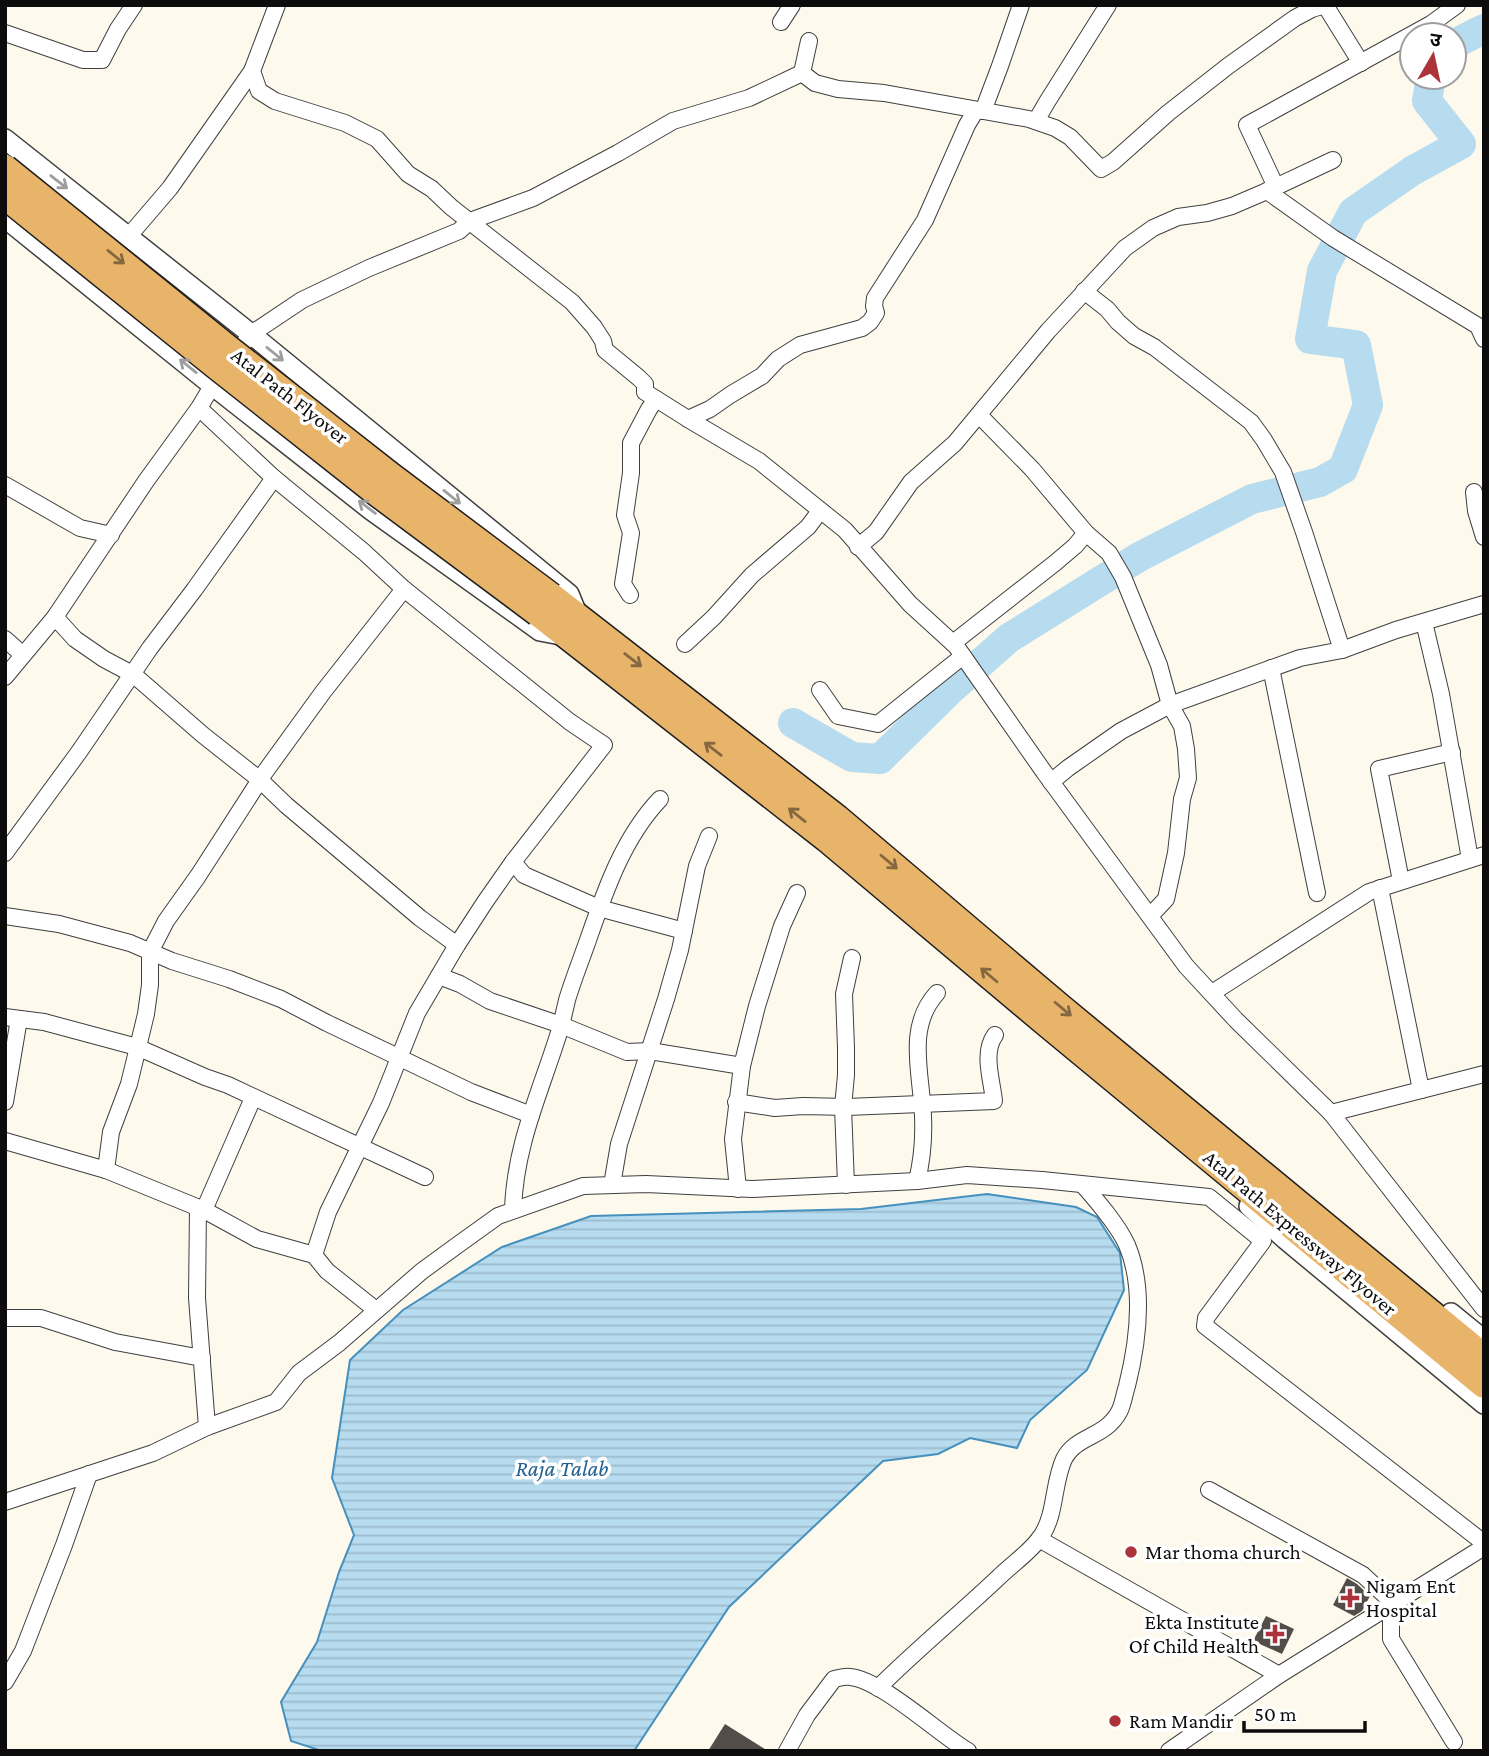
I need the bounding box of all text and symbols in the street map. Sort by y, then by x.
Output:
north arrow [1398,21,1468,91]
text: उ [1428,28,1444,51]
one-way arrow [49,174,67,189]
one-way arrow [106,249,124,265]
street label: Atal Path Flyover [227,343,354,449]
one-way arrow [266,346,284,361]
one-way arrow [180,359,198,374]
one-way arrow [443,489,461,504]
one-way arrow [358,500,377,515]
one-way arrow [623,652,642,667]
one-way arrow [704,742,723,757]
one-way arrow [789,807,807,823]
one-way arrow [880,854,898,870]
one-way arrow [980,967,998,983]
one-way arrow [1054,1001,1072,1017]
street label: Atal Path Expressway Flyover [1198,1145,1402,1321]
water label: Raja Talab [515,1455,609,1482]
place label: Mar thoma church [1145,1540,1301,1564]
marker: Mar thoma church [1123,1544,1139,1560]
place label: Nigam Ent Hospital [1366,1574,1457,1622]
marker: Nigam Ent Hospital [1340,1588,1360,1608]
place label: Ekta Institute Of Child Health [1129,1610,1259,1658]
marker: Ekta Institute Of Child Health [1265,1624,1285,1644]
scale bar [1244,1690,1365,1734]
text: 50 m [1254,1702,1297,1726]
place label: Ram Mandir [1129,1709,1234,1733]
marker: Ram Mandir [1107,1713,1123,1729]

